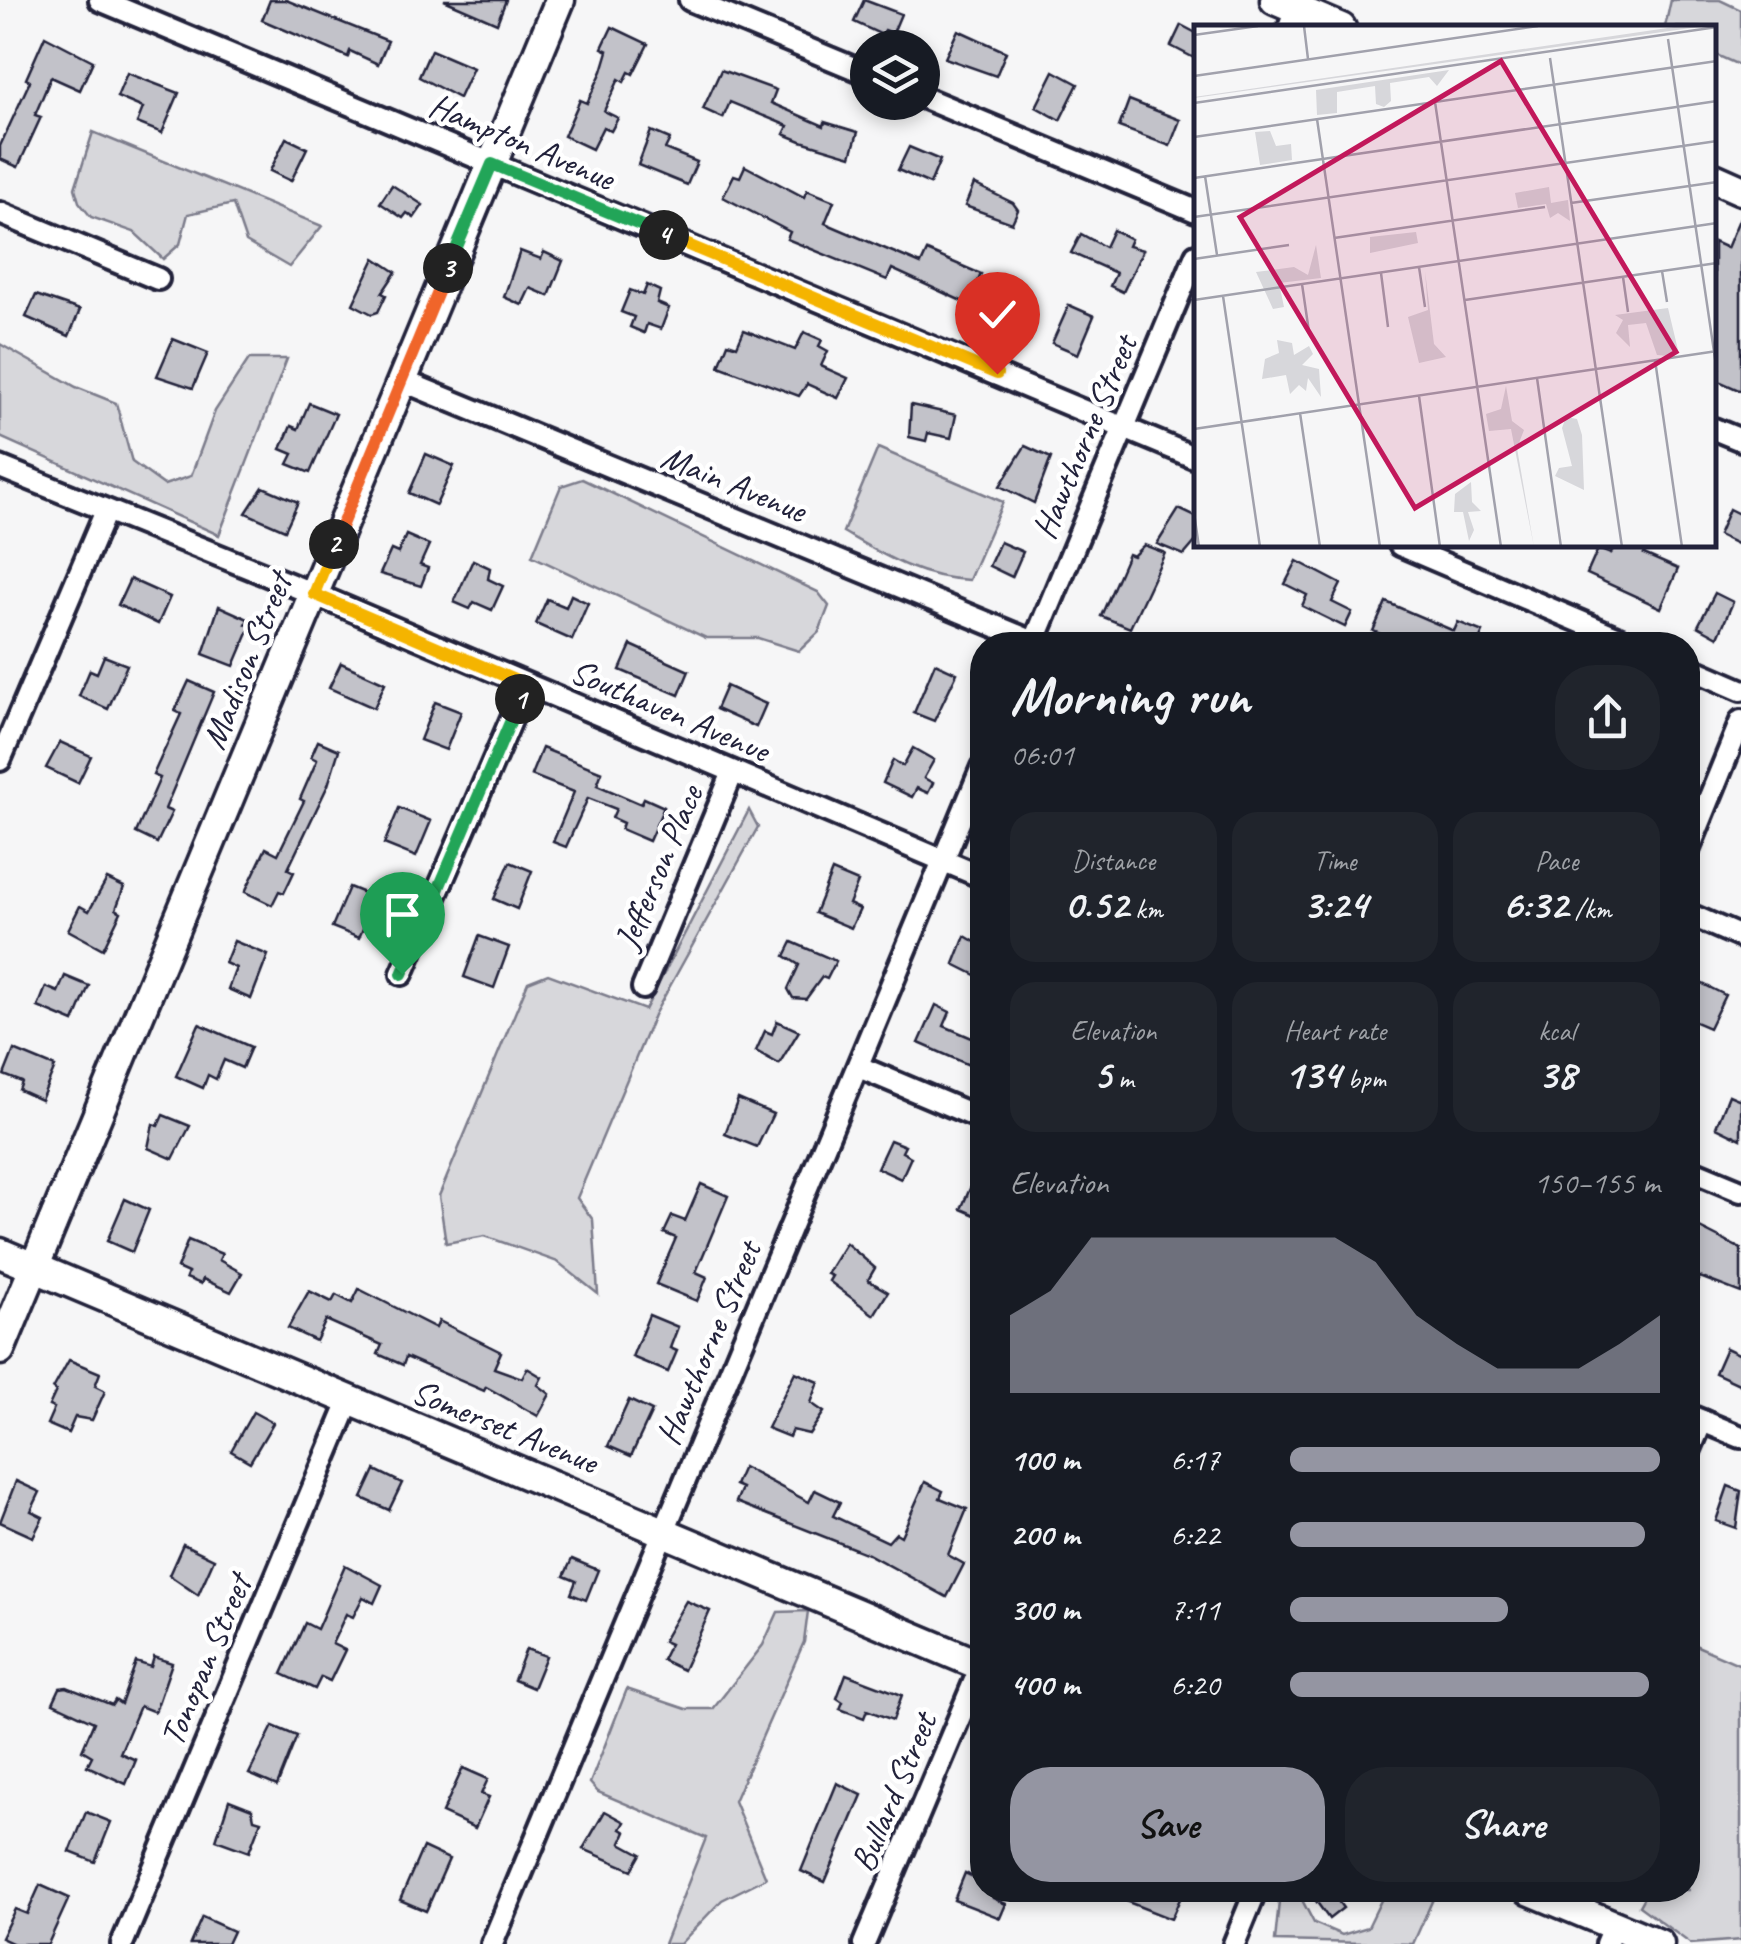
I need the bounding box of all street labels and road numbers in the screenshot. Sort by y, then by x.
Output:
street label: Hampton Avenue [423,82,623,202]
street label: Hawthorne Street [1021,326,1149,546]
street label: Main Avenue [655,434,815,534]
street label: Madison Street [191,563,304,756]
street label: Southaven Avenue [564,648,778,774]
street label: Jefferson Place [603,776,714,958]
street label: Hawthorne Street [645,1232,773,1452]
street label: Somerset Avenue [405,1369,607,1485]
street label: Tonopan Street [149,1564,263,1752]
street label: Bullard Street [840,1703,948,1878]

